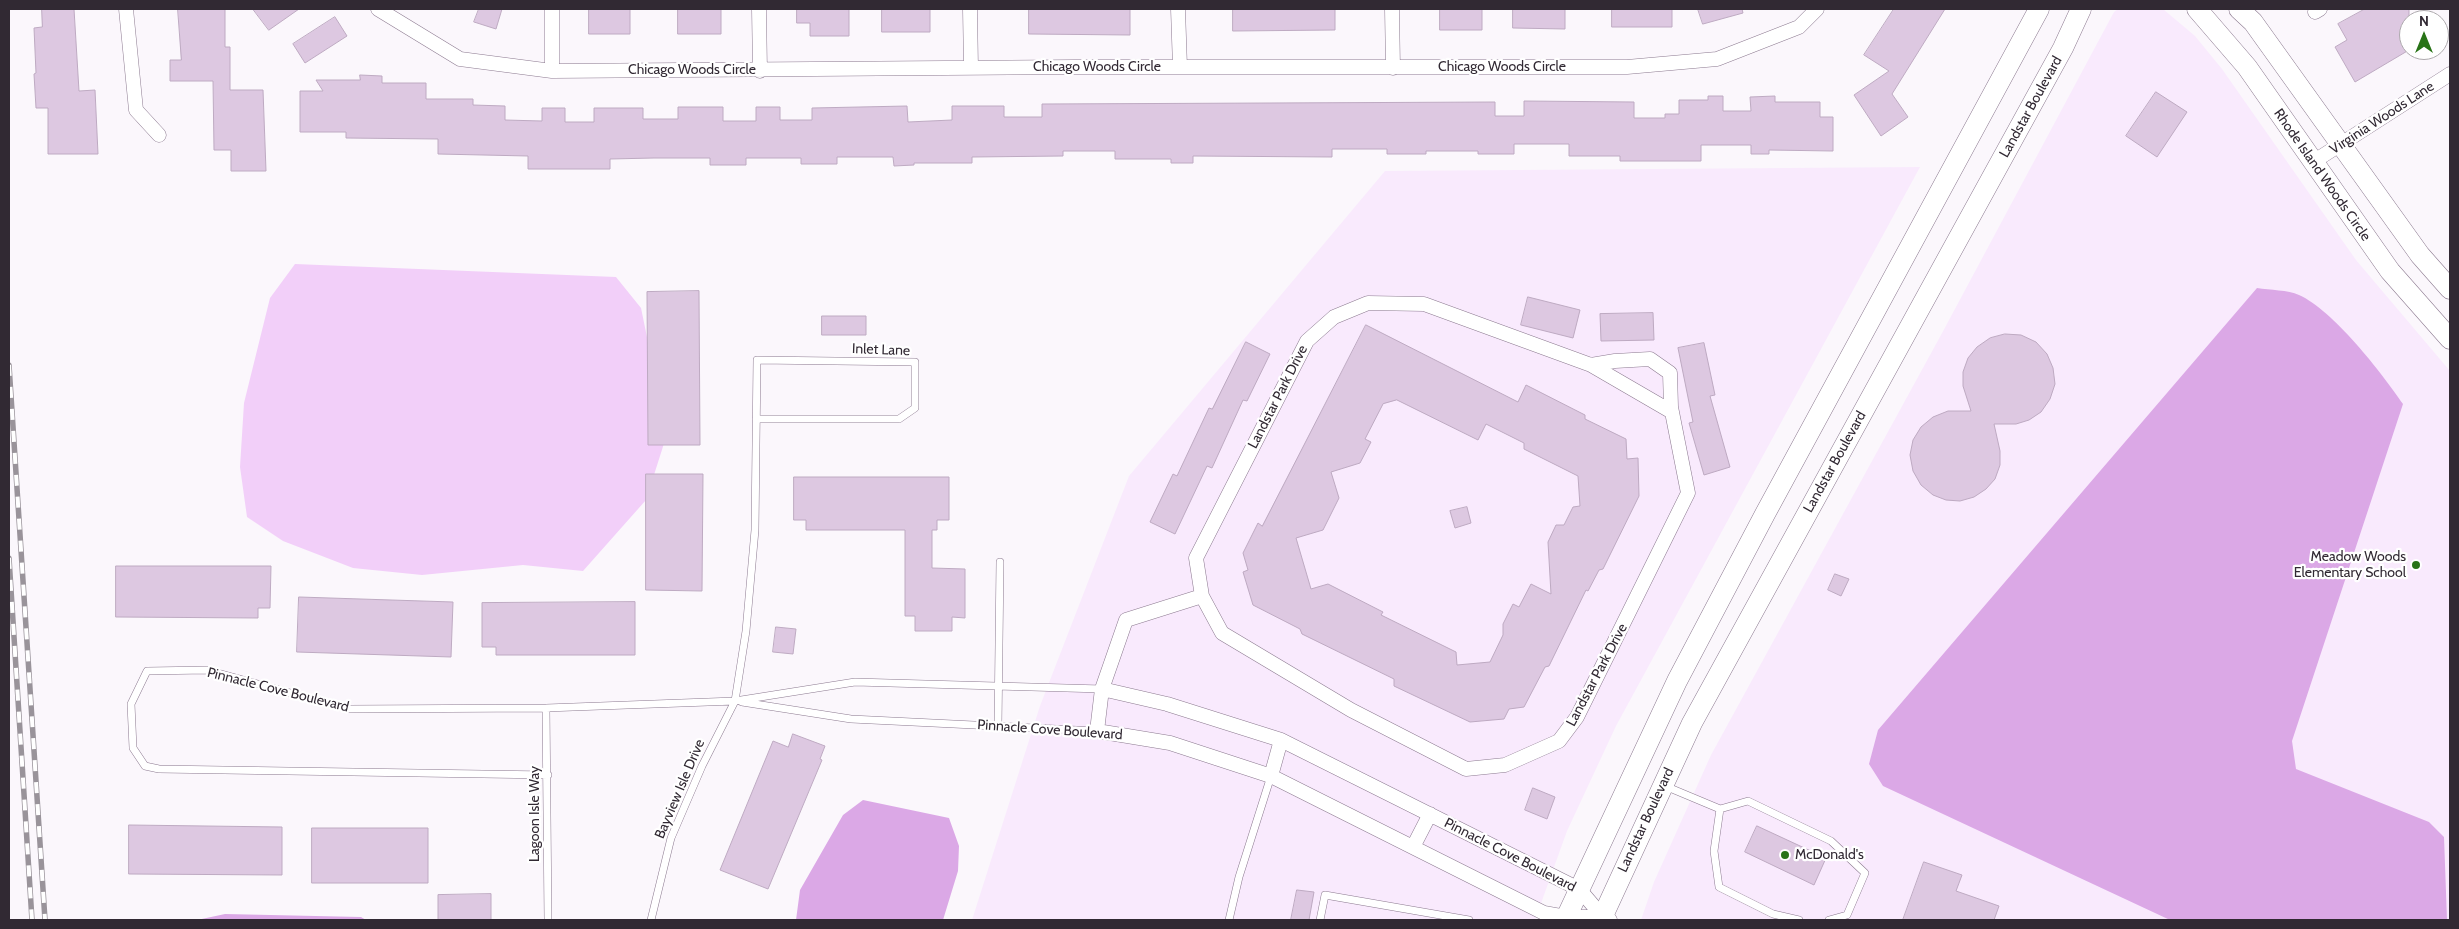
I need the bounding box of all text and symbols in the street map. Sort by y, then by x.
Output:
north arrow [2399,10,2449,60]
text: N [2419,12,2429,30]
street label: Landstar Boulevard [1996,53,2066,161]
street label: Chicago Woods Circle [1033,59,1161,75]
street label: Chicago Woods Circle [1438,59,1566,75]
street label: Chicago Woods Circle [628,62,756,78]
street label: Virginia Woods Lane [2327,78,2437,158]
street label: Rhode Island Woods Circle [2270,106,2374,244]
street label: Inlet Lane [852,341,910,359]
street label: Landstar Park Drive [1245,342,1311,452]
street label: Landstar Boulevard [1800,408,1870,516]
place label: Meadow Woods Elementary School [2294,549,2406,582]
marker: Meadow Woods Elementary School [2410,559,2422,571]
street label: Landstar Park Drive [1563,621,1631,729]
street label: Pinnacle Cove Boulevard [205,664,351,716]
street label: Pinnacle Cove Boulevard [977,717,1123,743]
street label: Bayview Isle Drive [651,737,709,841]
street label: Landstar Boulevard [1614,765,1678,875]
street label: Lagoon Isle Way [527,766,543,862]
street label: Pinnacle Cove Boulevard [1441,814,1579,896]
place label: McDonald's [1795,847,1864,863]
marker: McDonald's [1779,849,1791,861]

